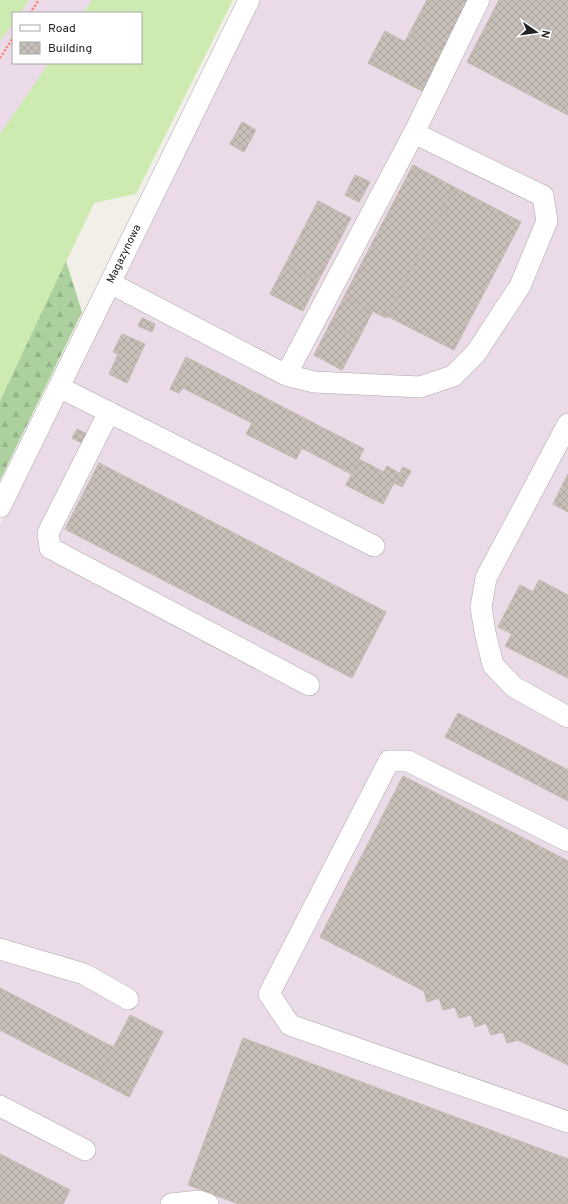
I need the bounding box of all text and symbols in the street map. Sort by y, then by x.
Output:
legend [12,12,142,64]
north arrow [516,12,556,52]
text: Road [48,21,76,37]
text: N [537,29,552,39]
text: Building [48,41,92,57]
street label: Magazynowa [104,222,144,286]

